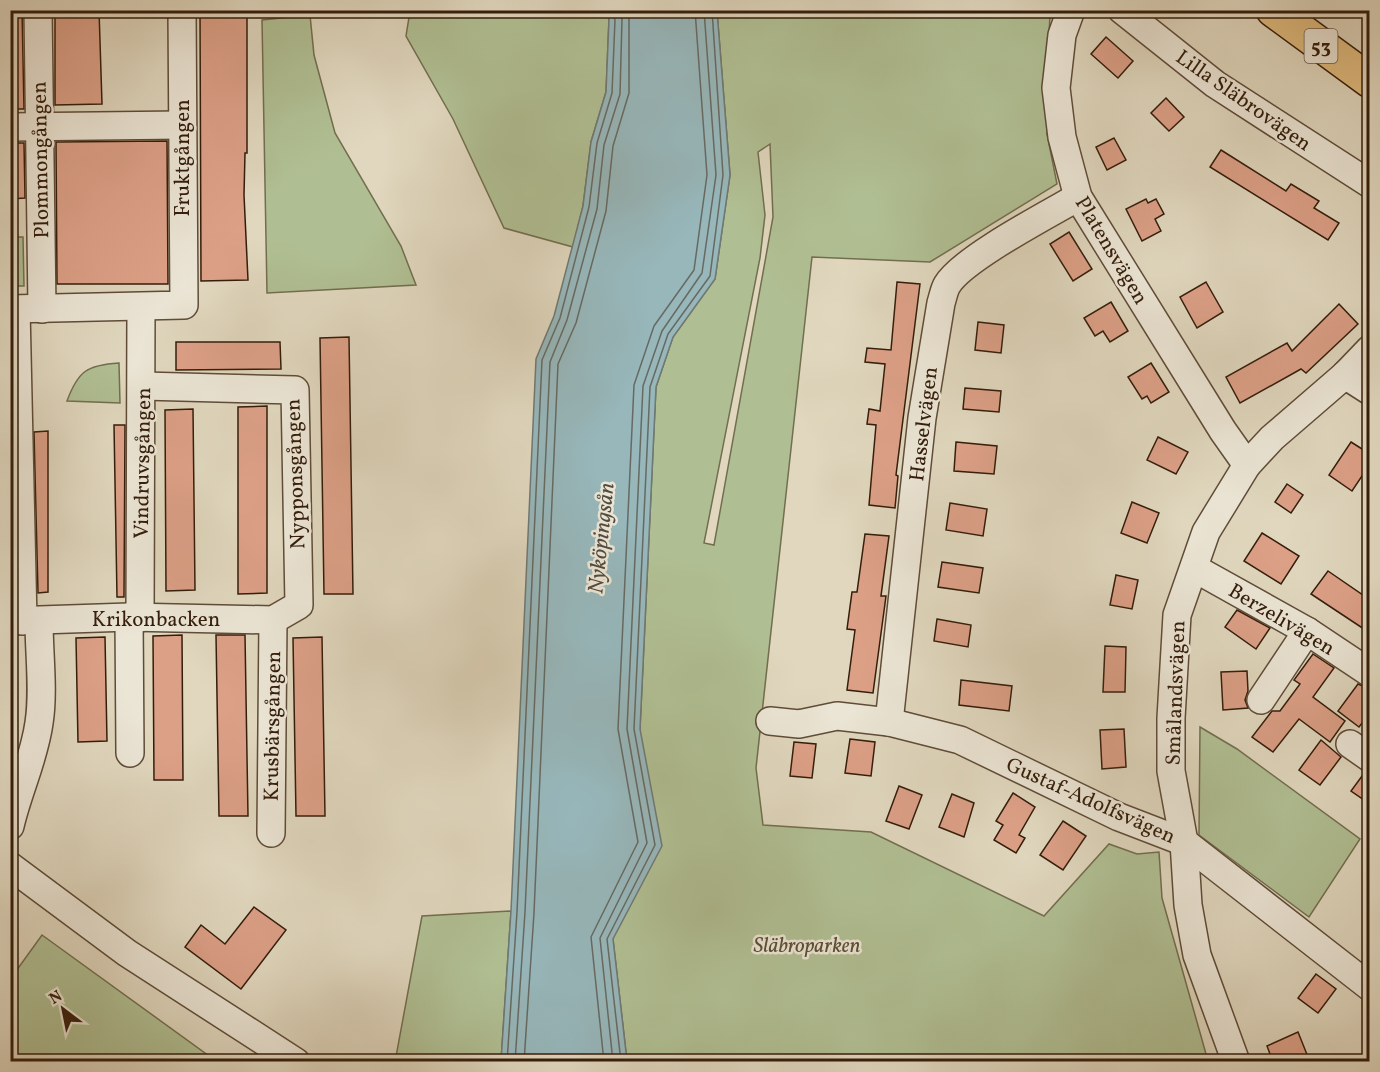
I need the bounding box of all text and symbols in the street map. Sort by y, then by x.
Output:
road number: 53 [1304,29,1338,63]
street label: Lilla Släbrovägen [1169,44,1317,159]
street label: Plommongången [26,81,57,239]
street label: Fruktgången [169,99,198,217]
street label: Platensvägen [1067,191,1154,310]
street label: Hasselvägen [903,365,946,483]
street label: Vindruvsgången [128,387,159,539]
street label: Nypponsgången [279,398,314,550]
water label: Nyköpingsån [581,481,624,595]
street label: Berzelivägen [1222,577,1340,664]
street label: Krikonbacken [92,606,220,635]
street label: Smålandsvägen [1159,620,1194,766]
street label: Krusbärsgången [258,651,289,802]
street label: Gustaf-Adolfsvägen [1001,751,1180,852]
park label: Släbroparken [754,932,861,961]
north arrow [33,979,93,1039]
text: N [45,985,67,1010]

